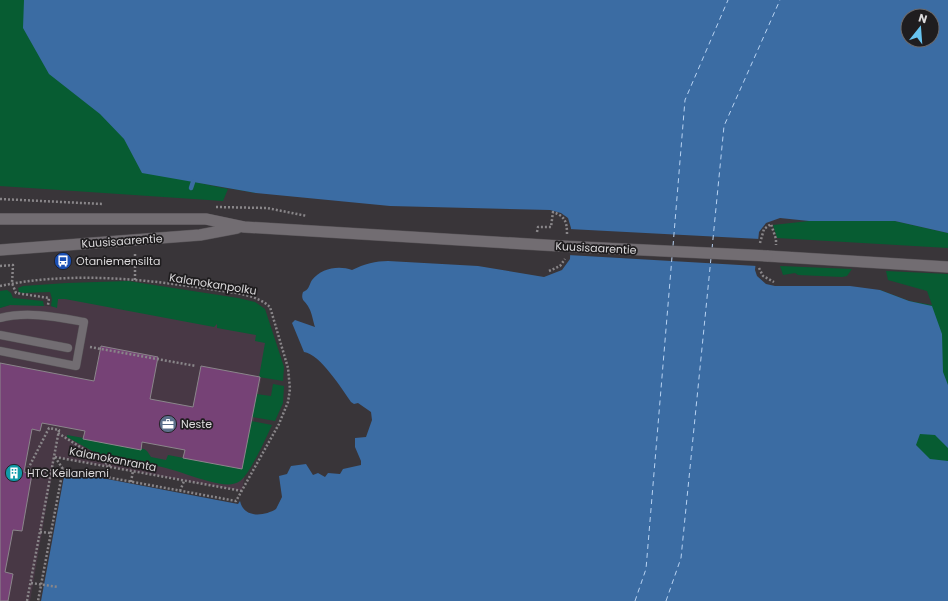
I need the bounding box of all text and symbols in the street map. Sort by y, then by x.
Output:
north arrow [900,8,940,48]
text: N [917,10,929,27]
street label: Kuusisaarentie [81,230,163,252]
street label: Kuusisaarentie [555,238,637,258]
bus stop icon: Otaniemensilta [53,251,73,271]
place label: Otaniemensilta [76,253,160,269]
street label: Kalanokanpolku [168,269,258,299]
office icon: Neste [158,414,178,434]
place label: Neste [181,416,212,432]
street label: Kalanokanranta [68,443,158,475]
building icon: HTC Keilaniemi [4,463,24,483]
place label: HTC Keilaniemi [27,465,109,481]

